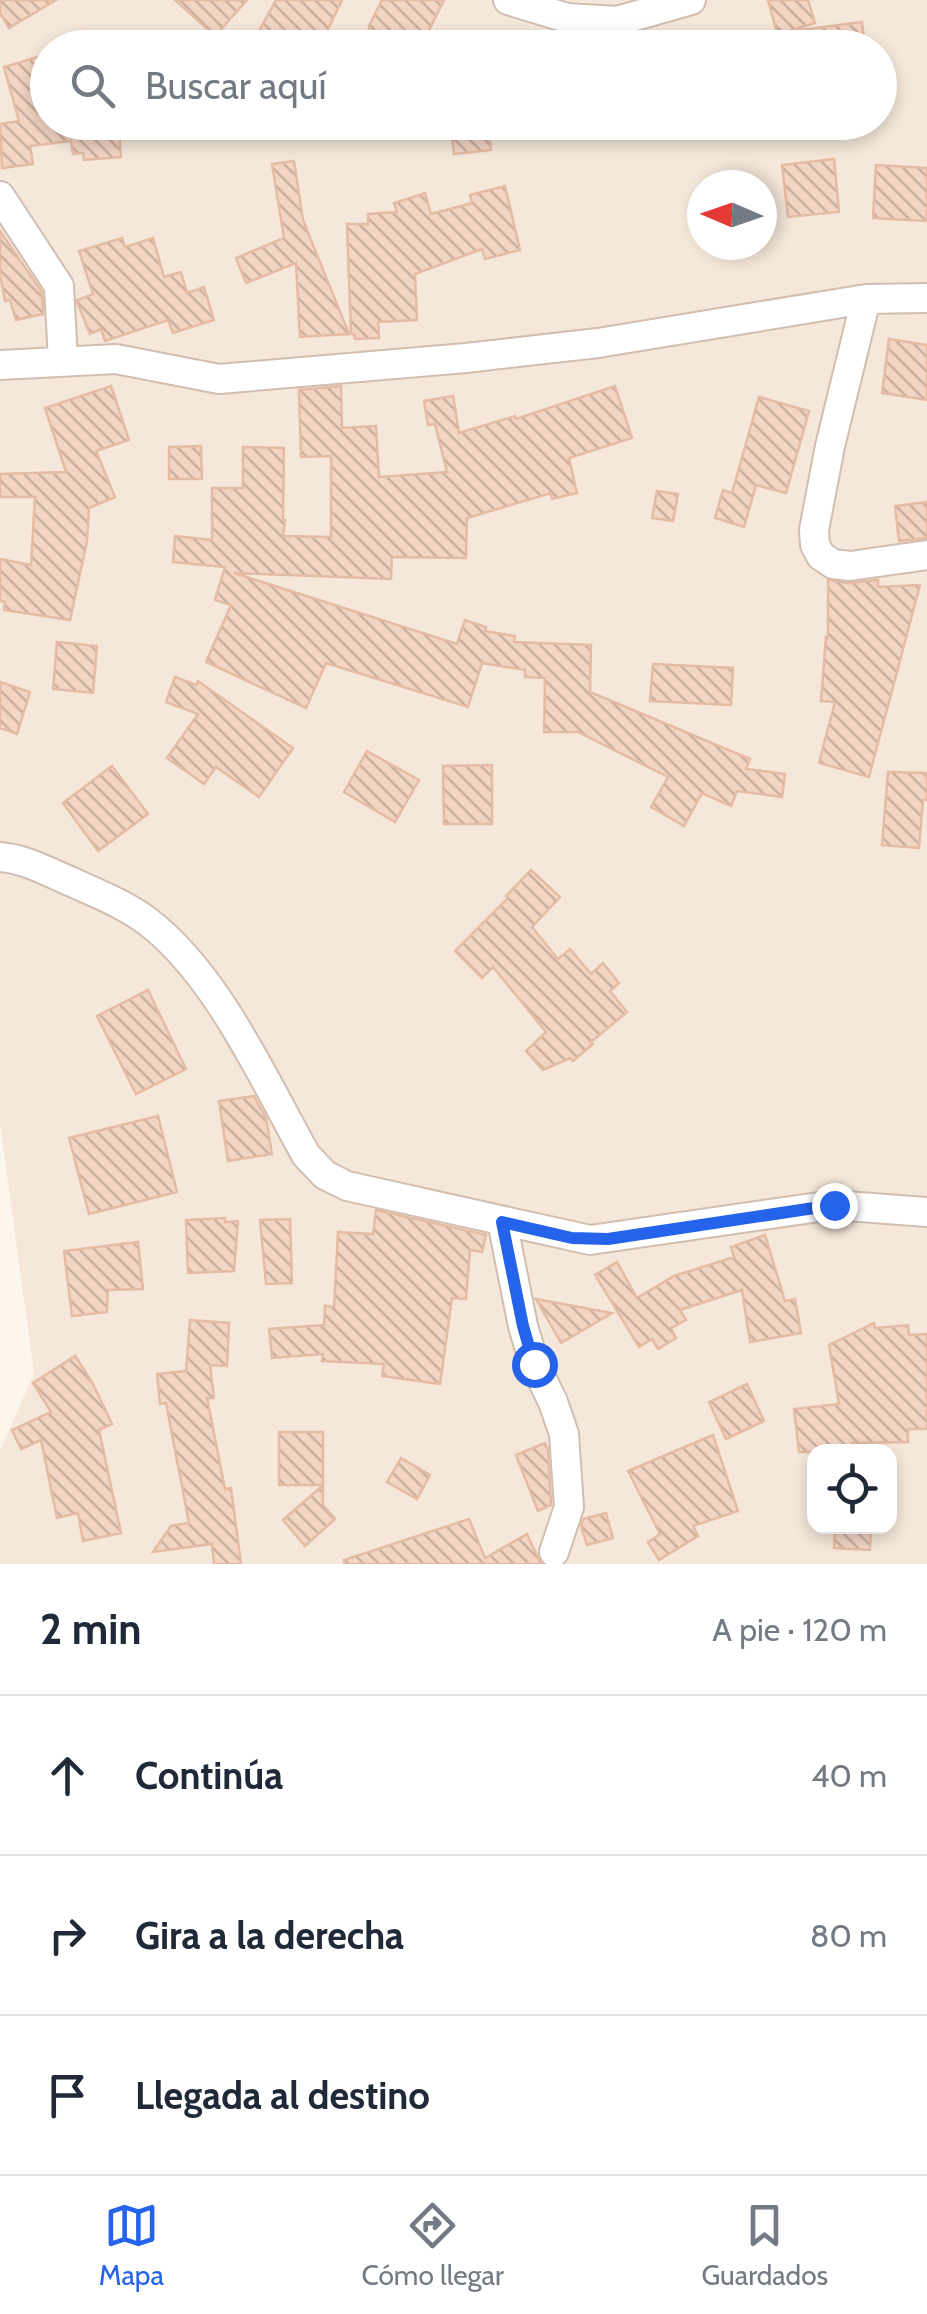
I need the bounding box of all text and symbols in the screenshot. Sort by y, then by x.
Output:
search box [30,30,897,140]
icon: search [65,58,120,113]
text: Buscar aquí [145,62,327,109]
north arrow [687,170,777,260]
route end [812,1183,858,1229]
route start [512,1342,558,1388]
map controls [807,1444,897,1534]
button: locate [807,1444,897,1534]
text: 2 min [40,1603,141,1655]
text: A pie · 120 m [712,1610,887,1649]
icon: ahead [40,1748,95,1803]
text: Continúa [135,1752,283,1799]
text: 40 m [811,1756,887,1795]
icon: right [40,1908,95,1963]
text: Gira a la derecha [135,1912,404,1959]
text: 80 m [810,1916,887,1955]
icon: arrive [40,2068,95,2123]
text: Llegada al destino [135,2072,430,2119]
tab: Mapa [99,2198,164,2292]
tab: Cómo llegar [362,2198,504,2292]
tab: Guardados [701,2198,828,2292]

